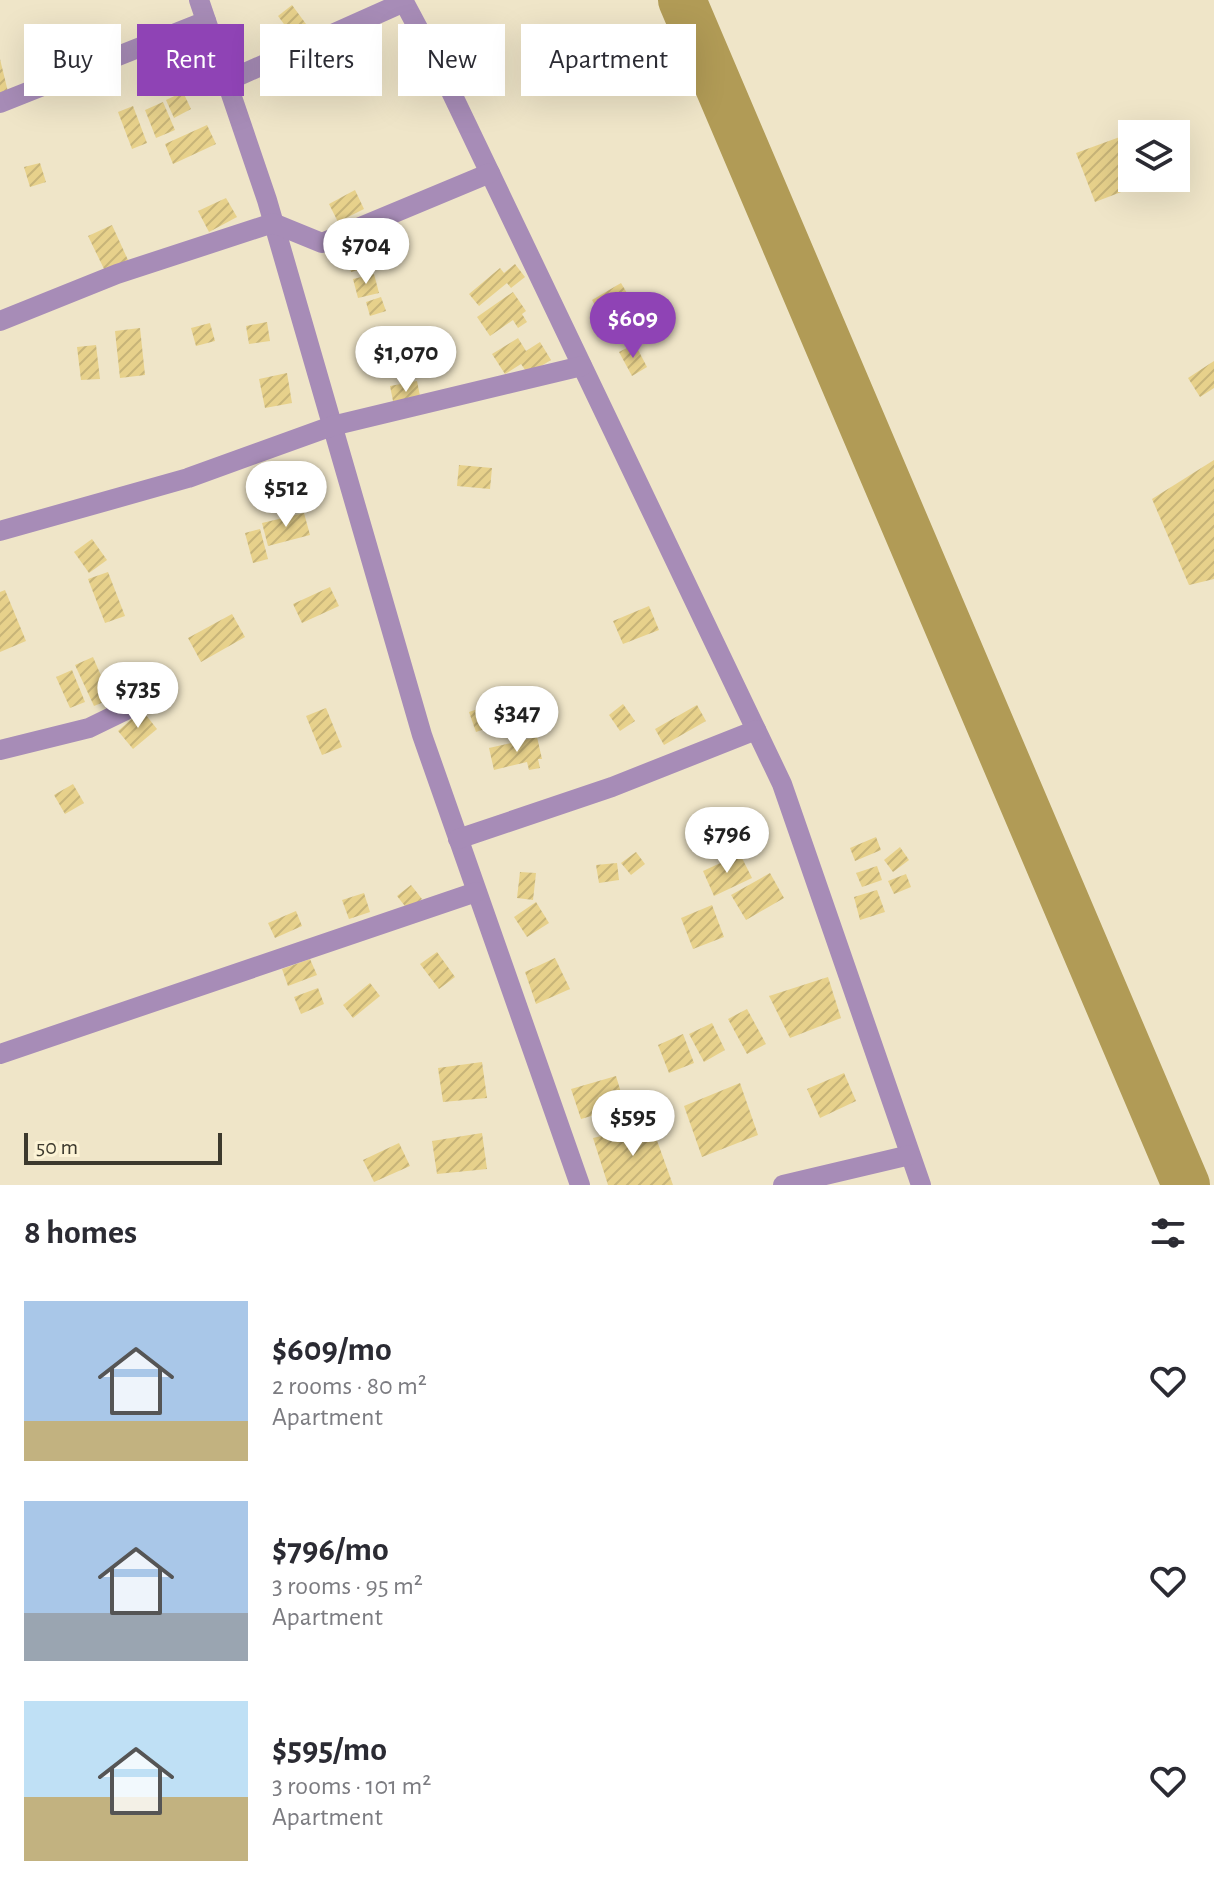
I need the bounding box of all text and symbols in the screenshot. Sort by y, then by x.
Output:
chip: Buy [24,24,121,96]
chip: Rent [137,24,244,96]
chip: Filters [260,24,382,96]
chip: New [398,24,505,96]
chip: Apartment [521,24,696,96]
map controls [1118,120,1190,192]
button: layers [1118,120,1190,192]
pin: $704 [319,218,413,286]
text: $704 [341,231,391,257]
pin: $609 [586,292,680,360]
text: $609 [608,305,658,331]
pin: $1,070 [341,326,471,394]
text: $1,070 [373,339,439,365]
pin: $512 [239,461,333,529]
text: $512 [264,474,308,500]
pin: $735 [91,662,185,730]
text: $735 [115,675,161,701]
pin: $347 [470,686,564,754]
text: $347 [493,699,541,725]
pin: $796 [680,807,774,875]
text: $796 [703,820,751,846]
pin: $595 [586,1090,680,1158]
text: $595 [610,1103,656,1129]
scale bar [24,1129,222,1165]
text: 50 m [36,1136,78,1158]
icon: filters [1146,1211,1190,1255]
text: 8 homes [24,1216,137,1250]
icon: home [88,1333,184,1429]
text: $609/mo [272,1333,392,1367]
icon: heart [1146,1359,1190,1403]
text: 2 rooms · 80 m² [272,1373,427,1399]
text: Apartment [272,1404,383,1430]
icon: home [88,1533,184,1629]
text: $796/mo [272,1533,389,1567]
icon: heart [1146,1559,1190,1603]
text: 3 rooms · 95 m² [272,1573,423,1599]
text: Apartment [272,1604,383,1630]
icon: home [88,1733,184,1829]
text: $595/mo [272,1733,387,1767]
icon: heart [1146,1759,1190,1803]
text: 3 rooms · 101 m² [272,1773,431,1799]
text: Apartment [272,1804,383,1830]

